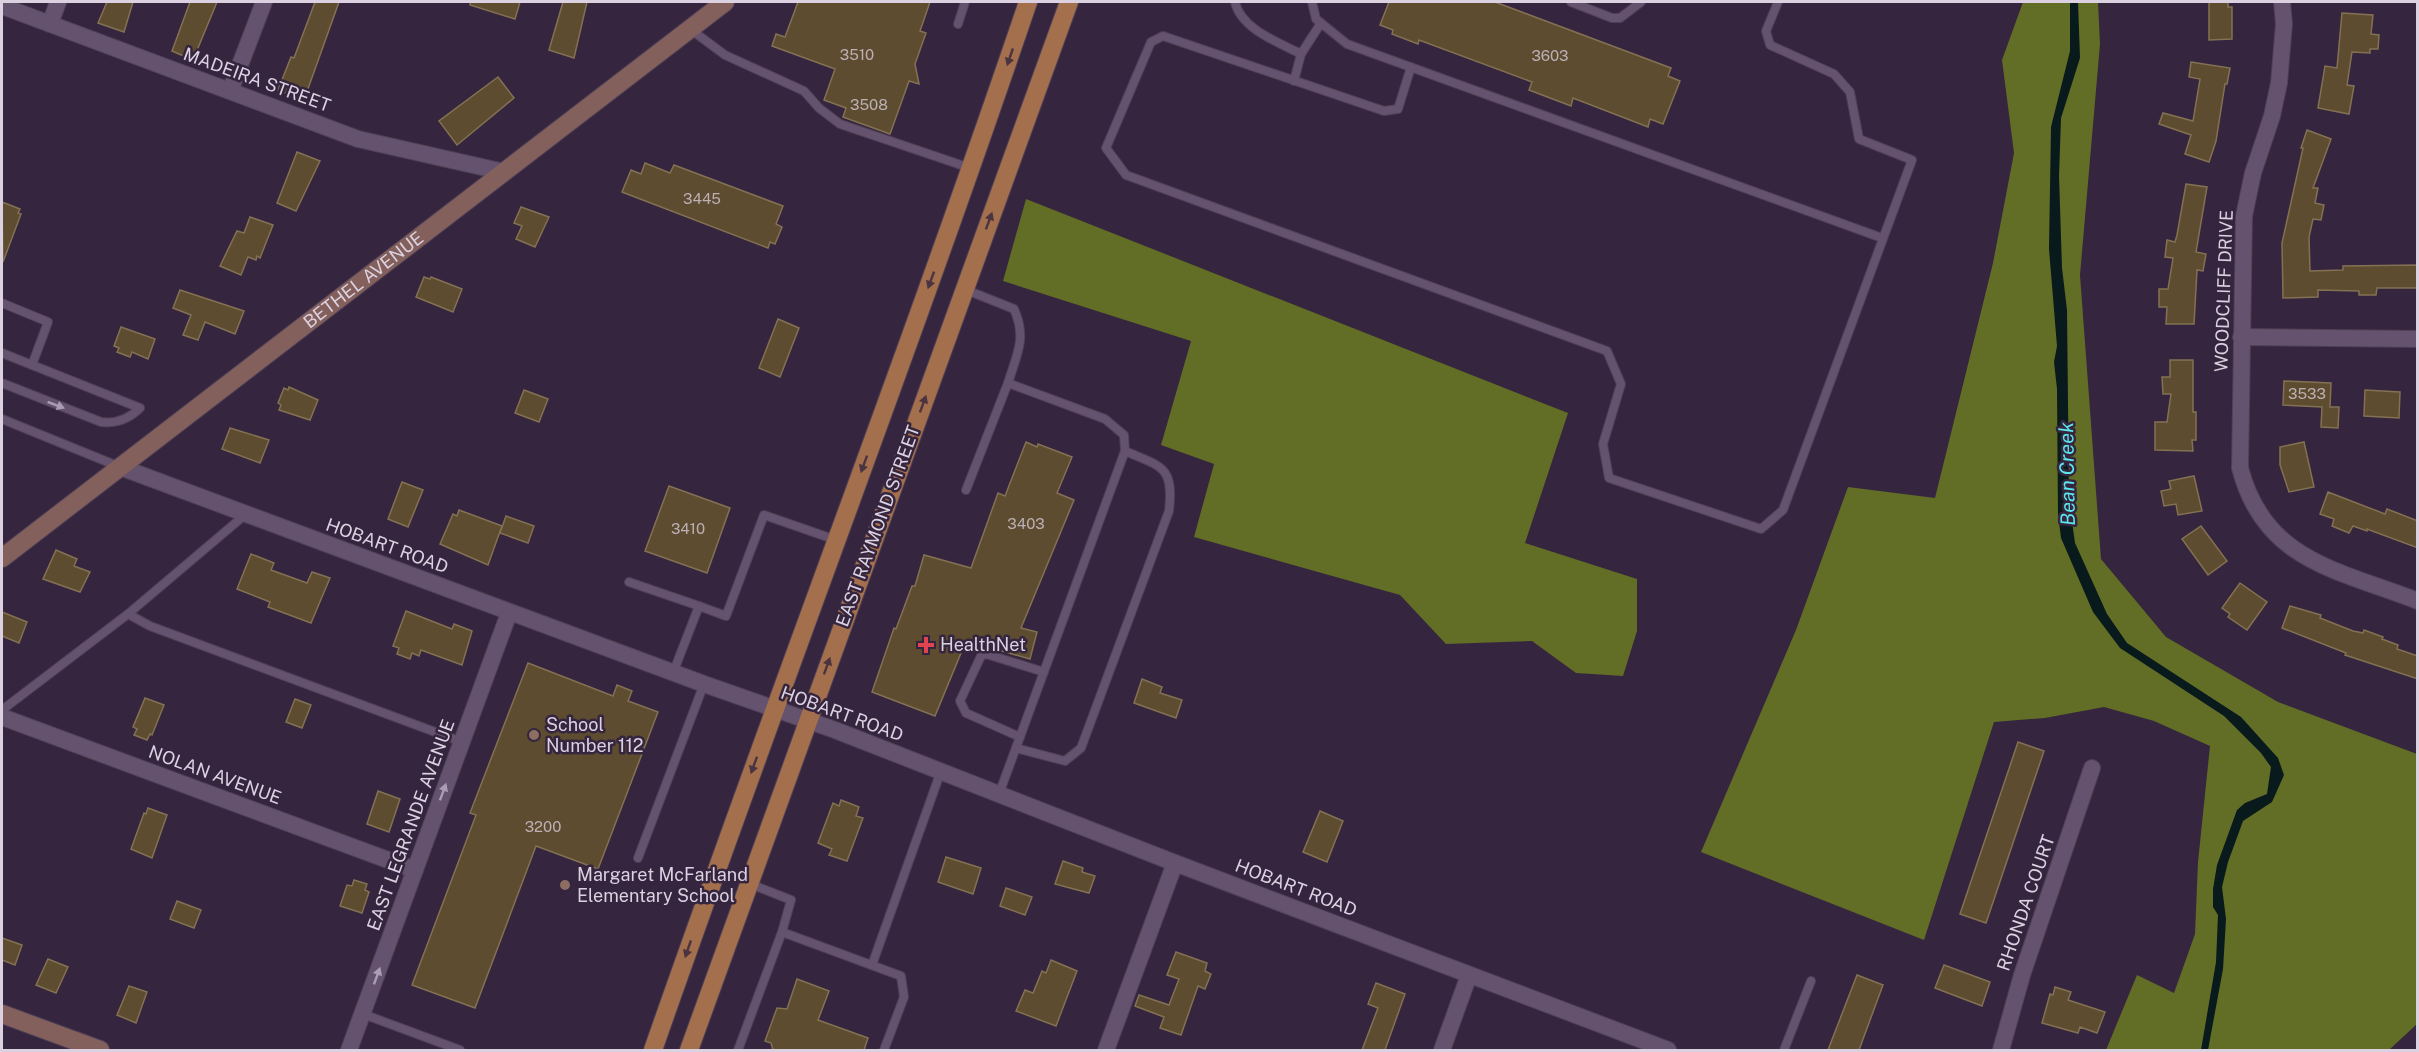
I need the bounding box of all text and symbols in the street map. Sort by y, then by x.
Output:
street label: MADEIRA STREET [181,43,334,116]
house number: 3510 [840,46,874,63]
house number: 3603 [1531,47,1569,64]
one-way arrow [1004,48,1014,66]
house number: 3508 [850,96,888,113]
house number: 3445 [683,190,721,207]
street label: WOODCLIFF DRIVE [2210,209,2237,373]
one-way arrow [985,212,995,230]
street label: BETHEL AVENUE [299,227,427,332]
one-way arrow [925,272,935,290]
house number: 3533 [2288,385,2326,402]
one-way arrow [918,395,928,413]
one-way arrow [47,400,65,410]
street label: EAST RAYMOND STREET [831,422,924,629]
water label: Bean Creek [2054,422,2080,526]
one-way arrow [859,455,869,473]
street label: HOBART ROAD [323,514,451,577]
house number: 3403 [1007,515,1045,532]
house number: 3410 [671,520,705,537]
place label: HealthNet [940,634,1026,655]
marker: HealthNet [917,636,935,654]
one-way arrow [822,657,832,675]
street label: HOBART ROAD [778,682,906,745]
place label: School Number 112 [546,714,643,756]
street label: EAST LEGRANDE AVENUE [363,716,459,933]
marker: School Number 112 [527,728,541,742]
street label: NOLAN AVENUE [146,741,284,808]
one-way arrow [748,756,758,774]
one-way arrow [439,783,449,801]
house number: 3200 [525,818,561,835]
street label: RHONDA COURT [1992,832,2059,974]
street label: HOBART ROAD [1232,855,1360,920]
place label: Margaret McFarland Elementary School [577,864,748,906]
marker: Margaret McFarland Elementary School [558,878,572,892]
one-way arrow [683,940,693,958]
one-way arrow [372,967,382,985]

